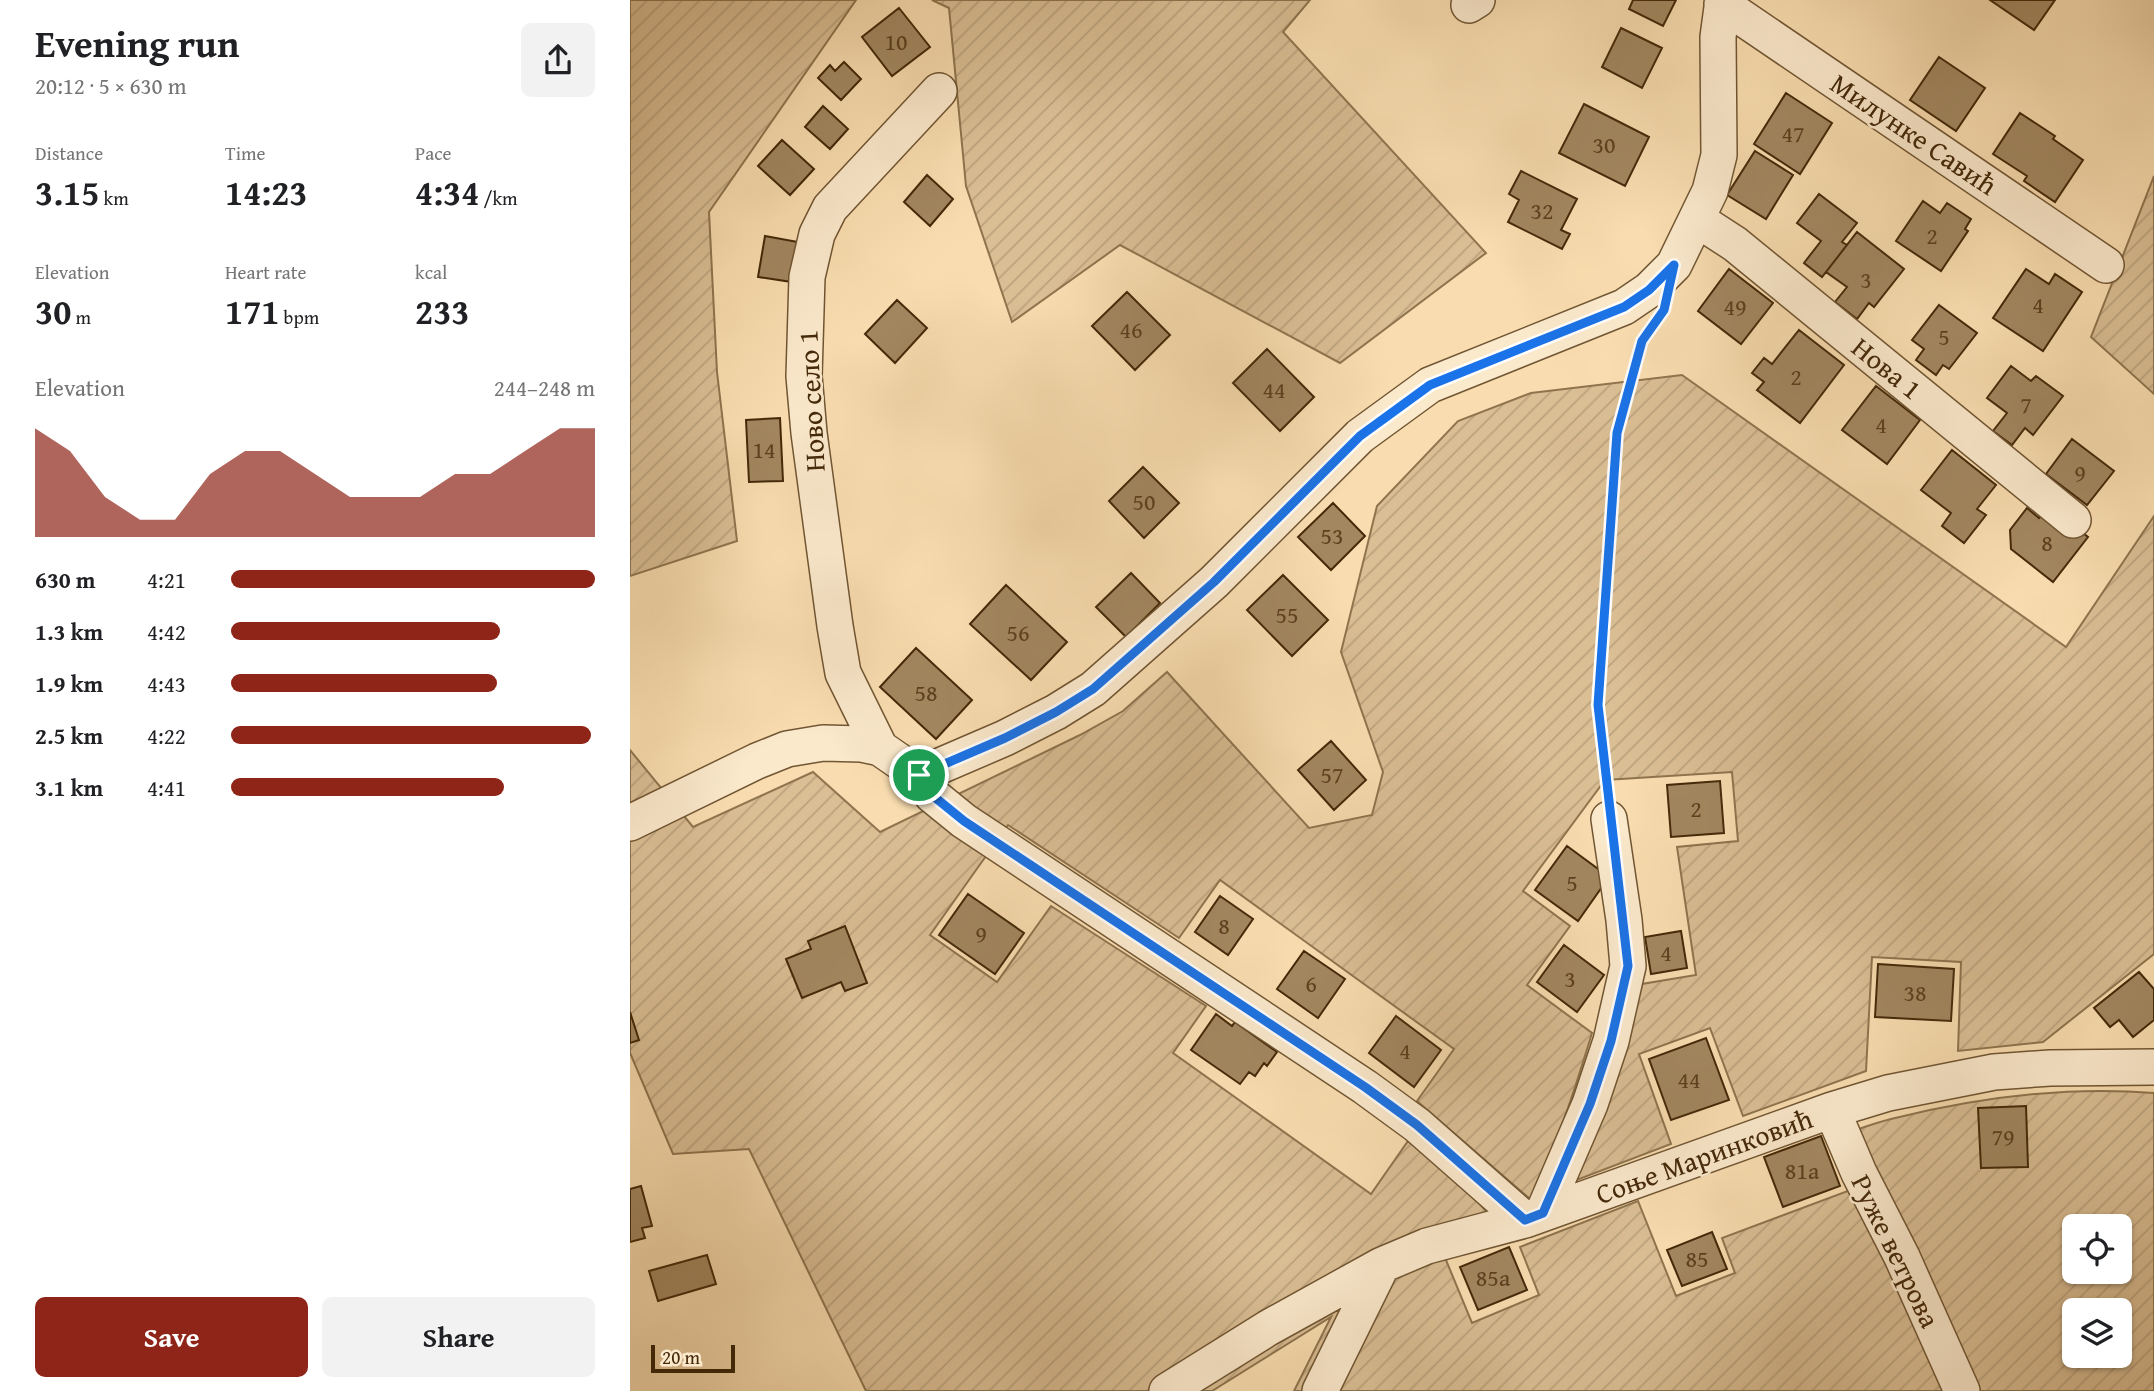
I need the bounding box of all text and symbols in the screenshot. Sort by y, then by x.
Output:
text: Evening run [35,15,239,71]
button: share [521,23,595,97]
house number: 10 [884,24,908,59]
street label: Милунке Савић [1823,63,2006,205]
text: 20:12 · 5 × 630 m [35,69,187,102]
house number: 47 [1781,116,1805,151]
house number: 30 [1592,127,1616,162]
text: Distance [35,139,103,167]
text: Time [225,139,265,167]
text: Pace [415,139,452,167]
text: 3.15 [35,167,99,218]
text: 14:23 [225,167,307,218]
text: 4:34 [415,167,479,218]
text: km [99,184,129,212]
text: /km [479,184,518,212]
house number: 32 [1530,193,1554,228]
house number: 2 [1926,218,1938,253]
text: Elevation [35,258,109,286]
text: Heart rate [225,258,306,286]
text: kcal [415,258,447,286]
house number: 3 [1860,262,1872,297]
text: 30 [35,286,71,337]
text: 171 [225,286,279,337]
text: 233 [415,286,469,337]
house number: 4 [2032,287,2044,322]
house number: 49 [1723,289,1747,324]
text: m [71,303,91,331]
text: bpm [279,303,319,331]
house number: 46 [1119,312,1143,347]
house number: 5 [1938,319,1950,354]
street label: Нова 1 [1844,327,1931,409]
street label: Ново село 1 [786,329,835,473]
house number: 2 [1790,359,1802,394]
text: Elevation [35,371,125,404]
text: 244–248 m [494,371,595,404]
house number: 44 [1262,372,1286,407]
house number: 7 [2020,387,2032,422]
house number: 4 [1875,407,1887,442]
house number: 14 [752,432,776,467]
house number: 9 [2074,455,2086,490]
house number: 50 [1132,484,1156,519]
house number: 53 [1320,518,1344,553]
house number: 8 [2041,525,2053,560]
text: 630 m [35,563,96,596]
text: 4:21 [147,563,186,596]
house number: 55 [1275,597,1299,632]
text: 1.3 km [35,615,103,648]
text: 4:42 [147,615,186,648]
house number: 56 [1006,615,1030,650]
text: 1.9 km [35,667,103,700]
text: 4:43 [147,667,186,700]
house number: 58 [914,675,938,710]
text: 2.5 km [35,719,103,752]
text: 4:22 [147,719,186,752]
pin [889,745,949,805]
icon: arrive [900,756,938,794]
house number: 57 [1320,757,1344,792]
text: 3.1 km [35,771,103,804]
text: 4:41 [147,771,186,804]
house number: 2 [1690,791,1702,826]
house number: 5 [1566,865,1578,900]
house number: 8 [1218,908,1230,943]
house number: 9 [975,916,987,951]
house number: 4 [1660,935,1672,970]
house number: 3 [1564,961,1576,996]
house number: 6 [1305,966,1317,1001]
house number: 38 [1903,975,1927,1010]
house number: 4 [1399,1033,1411,1068]
house number: 44 [1677,1062,1701,1097]
street label: Соње Маринковић [1590,1097,1818,1214]
house number: 79 [1991,1119,2015,1154]
house number: 81a [1785,1153,1820,1188]
street label: Руже ветрова [1842,1167,1952,1335]
map controls [2062,1214,2132,1368]
button: locate [2062,1214,2132,1284]
house number: 85 [1685,1241,1709,1276]
house number: 85a [1476,1260,1511,1295]
button: Save [35,1297,308,1377]
button: Share [322,1297,595,1377]
button: layers [2062,1298,2132,1368]
scale bar [651,1342,735,1374]
text: 20 m [662,1343,700,1371]

